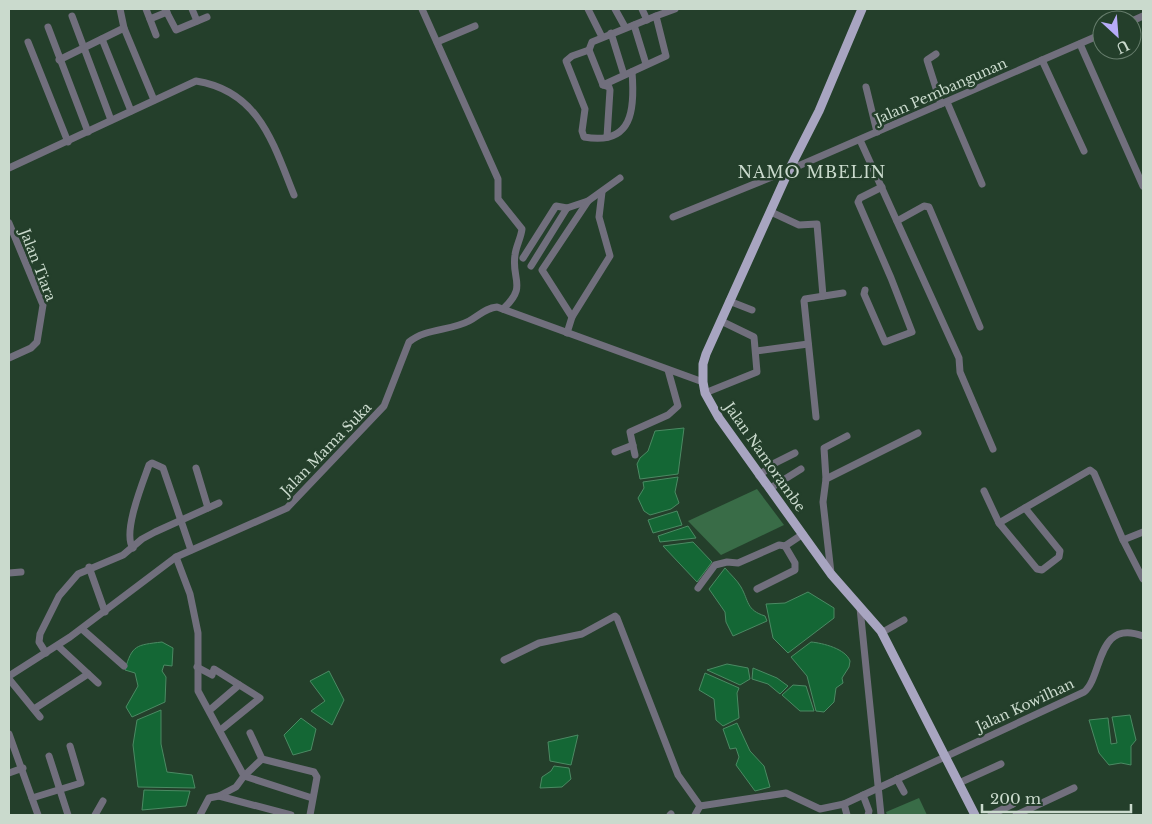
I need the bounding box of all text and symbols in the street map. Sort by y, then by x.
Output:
north arrow [1092,10,1142,60]
text: U [1113,36,1132,58]
street label: Jalan Pembangunan [870,54,1010,129]
district label: NAMO MBELIN [738,162,886,182]
street label: Jalan Tiara [15,224,60,304]
street label: Jalan Namorambe [719,397,810,515]
street label: Jalan Mama Suka [275,398,375,501]
street label: Jalan Kowilhan [971,674,1077,736]
scale bar [982,782,1131,814]
text: 200 m [990,789,1041,808]

